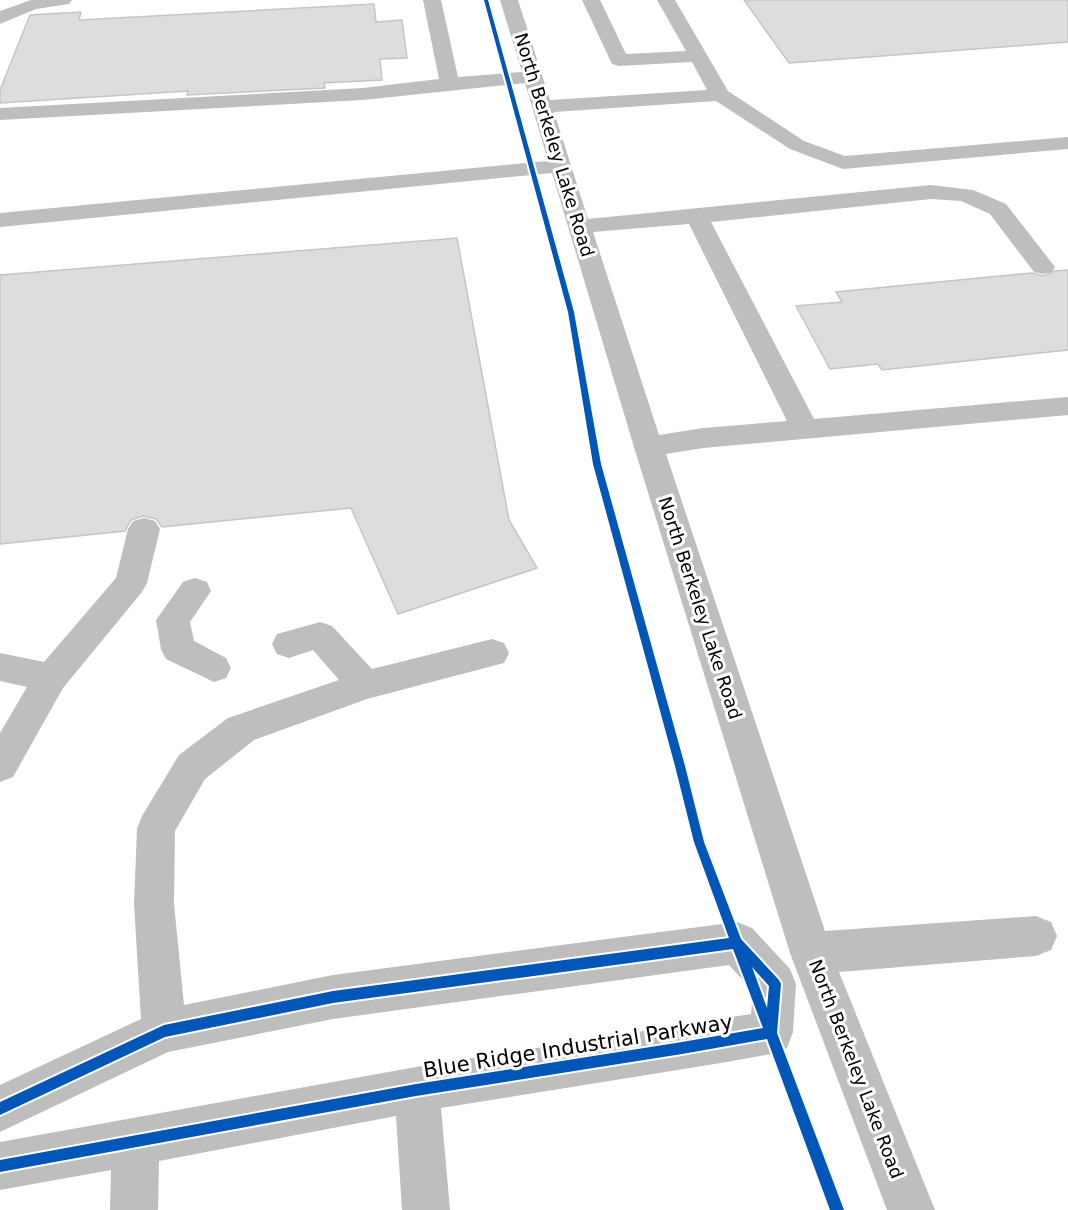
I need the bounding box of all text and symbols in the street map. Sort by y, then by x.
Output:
street label: North Berkeley Lake Road [510,30,599,259]
street label: North Berkeley Lake Road [654,494,746,722]
street label: North Berkeley Lake Road [805,956,908,1181]
street label: Blue Ridge Industrial Parkway [422,1010,734,1082]

